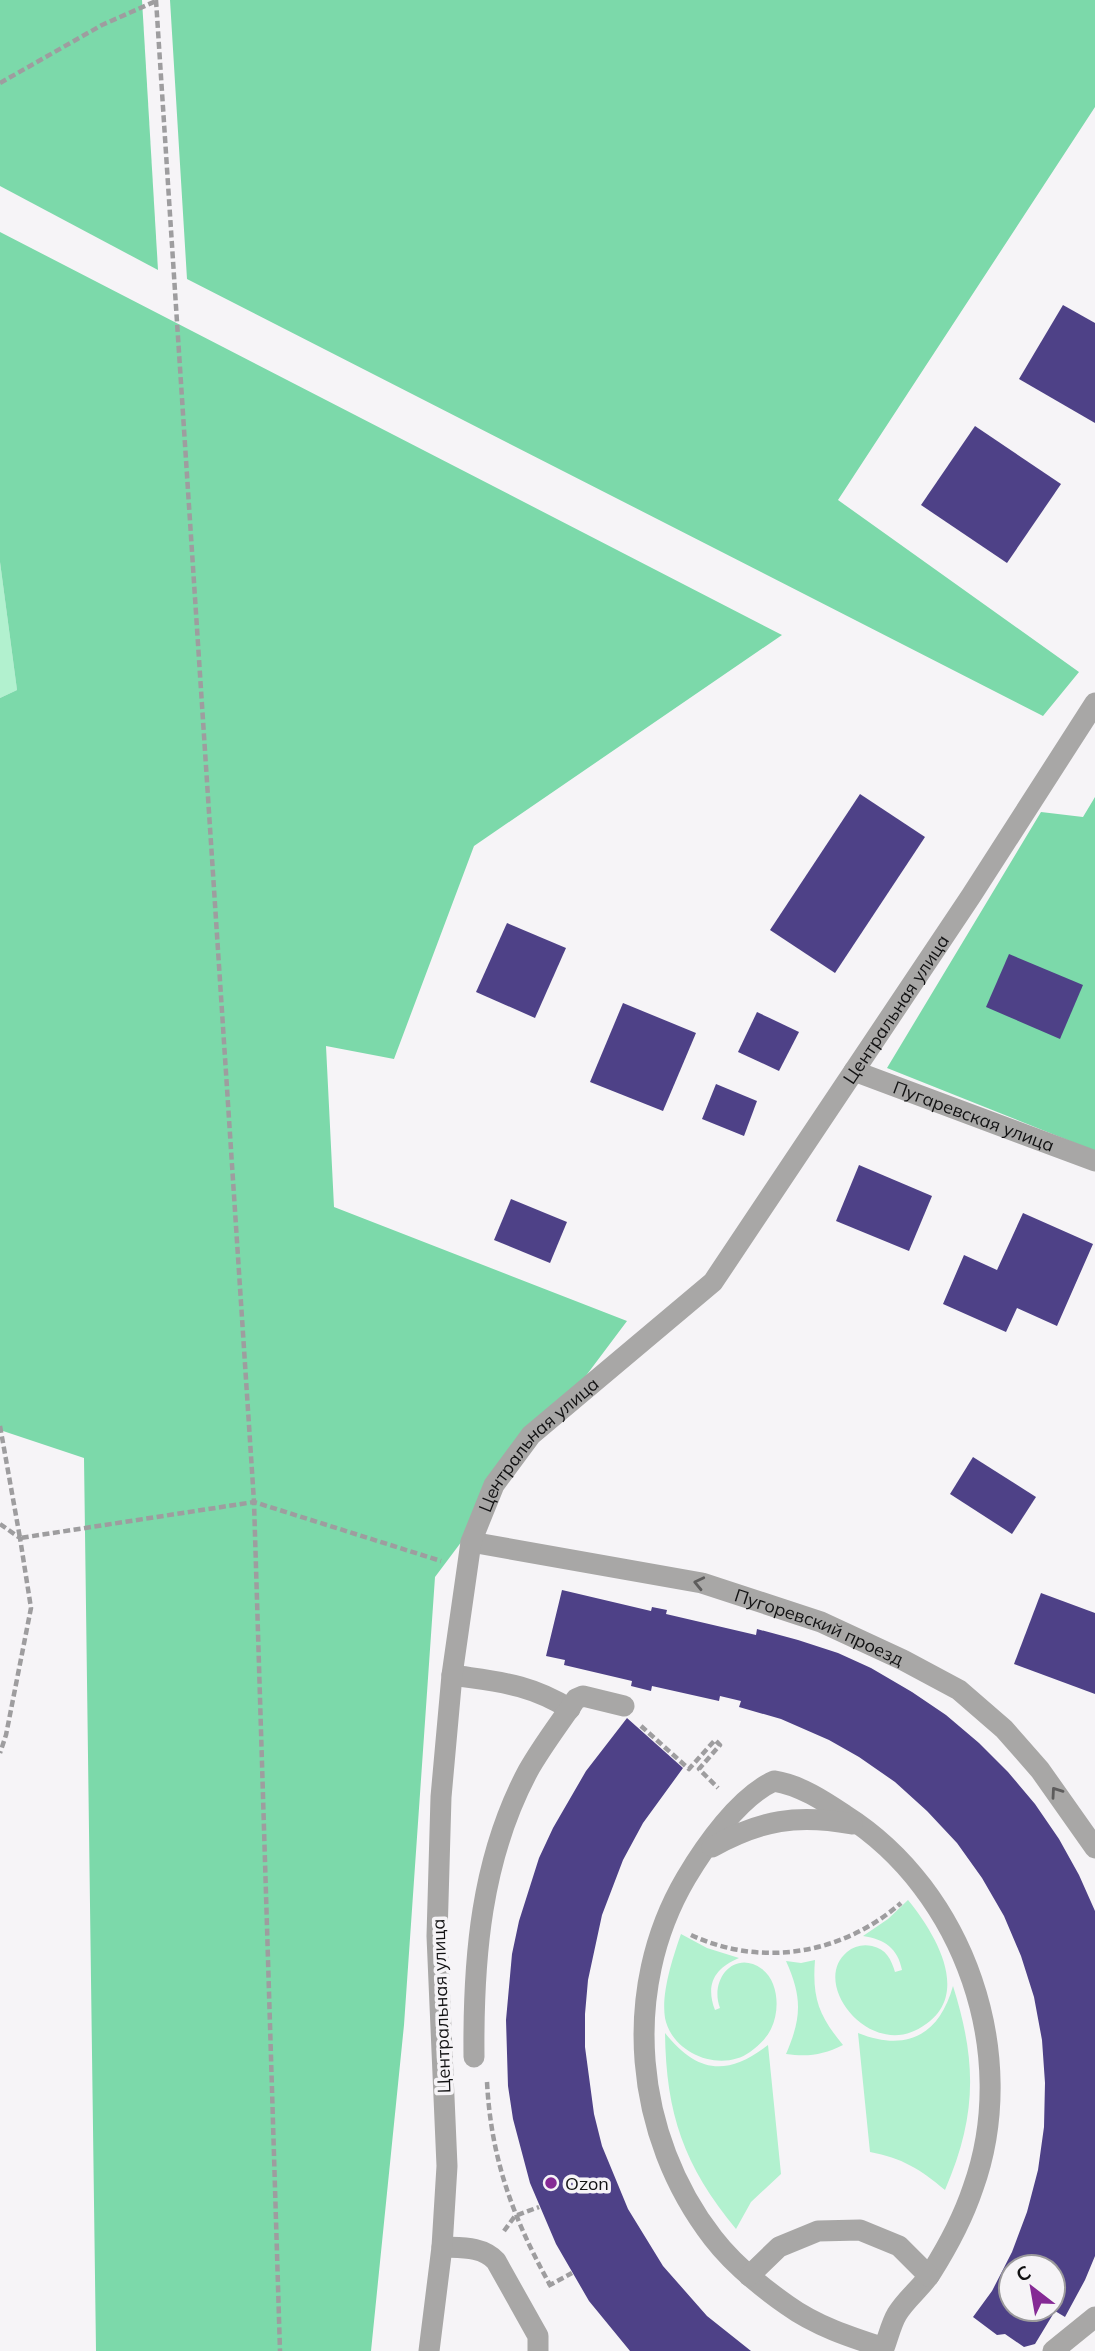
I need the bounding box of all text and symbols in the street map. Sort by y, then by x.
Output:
street label: Центральная улица [837,930,954,1088]
street label: Пугаревская улица [890,1075,1058,1156]
street label: Центральная улица [473,1372,603,1515]
one-way arrow [693,1577,705,1591]
street label: Пугоревский проезд [732,1583,908,1670]
one-way arrow [1052,1787,1064,1800]
street label: Центральная улица [426,1918,456,2094]
place label: Ozon [565,2172,609,2195]
marker: Ozon [543,2175,559,2191]
north arrow [997,2253,1067,2323]
text: С [1011,2260,1035,2287]

